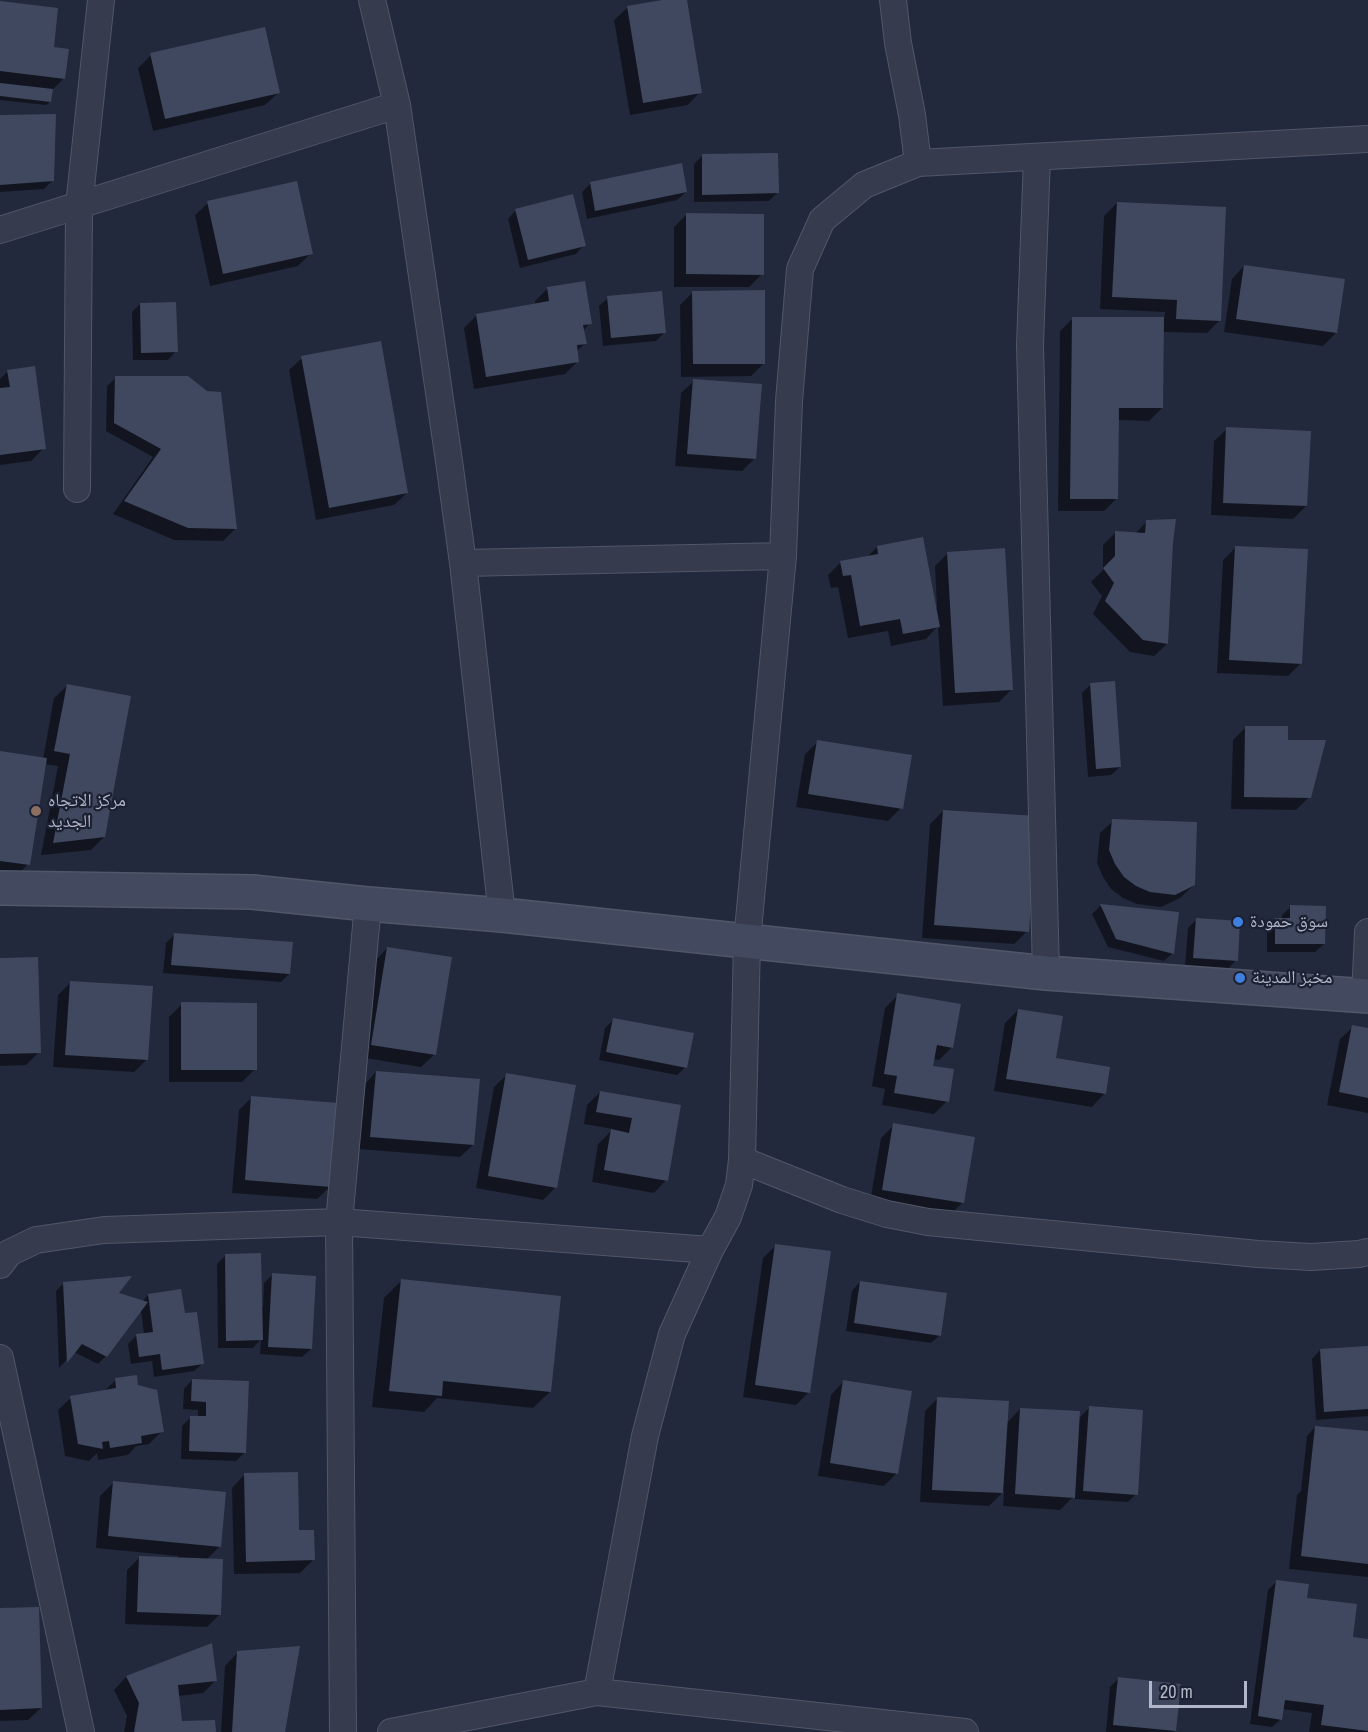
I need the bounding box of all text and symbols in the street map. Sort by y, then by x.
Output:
place label: مركز الاتجاه الجديد [48,790,126,832]
marker: مركز الاتجاه الجديد [29,804,43,818]
place label: سوق حمودة [1250,911,1328,933]
marker: سوق حمودة [1231,915,1245,929]
place label: مخبز المدينة [1252,967,1332,989]
marker: مخبز المدينة [1233,971,1247,985]
scale bar [1152,1669,1250,1707]
text: 20 m [1160,1679,1193,1704]

